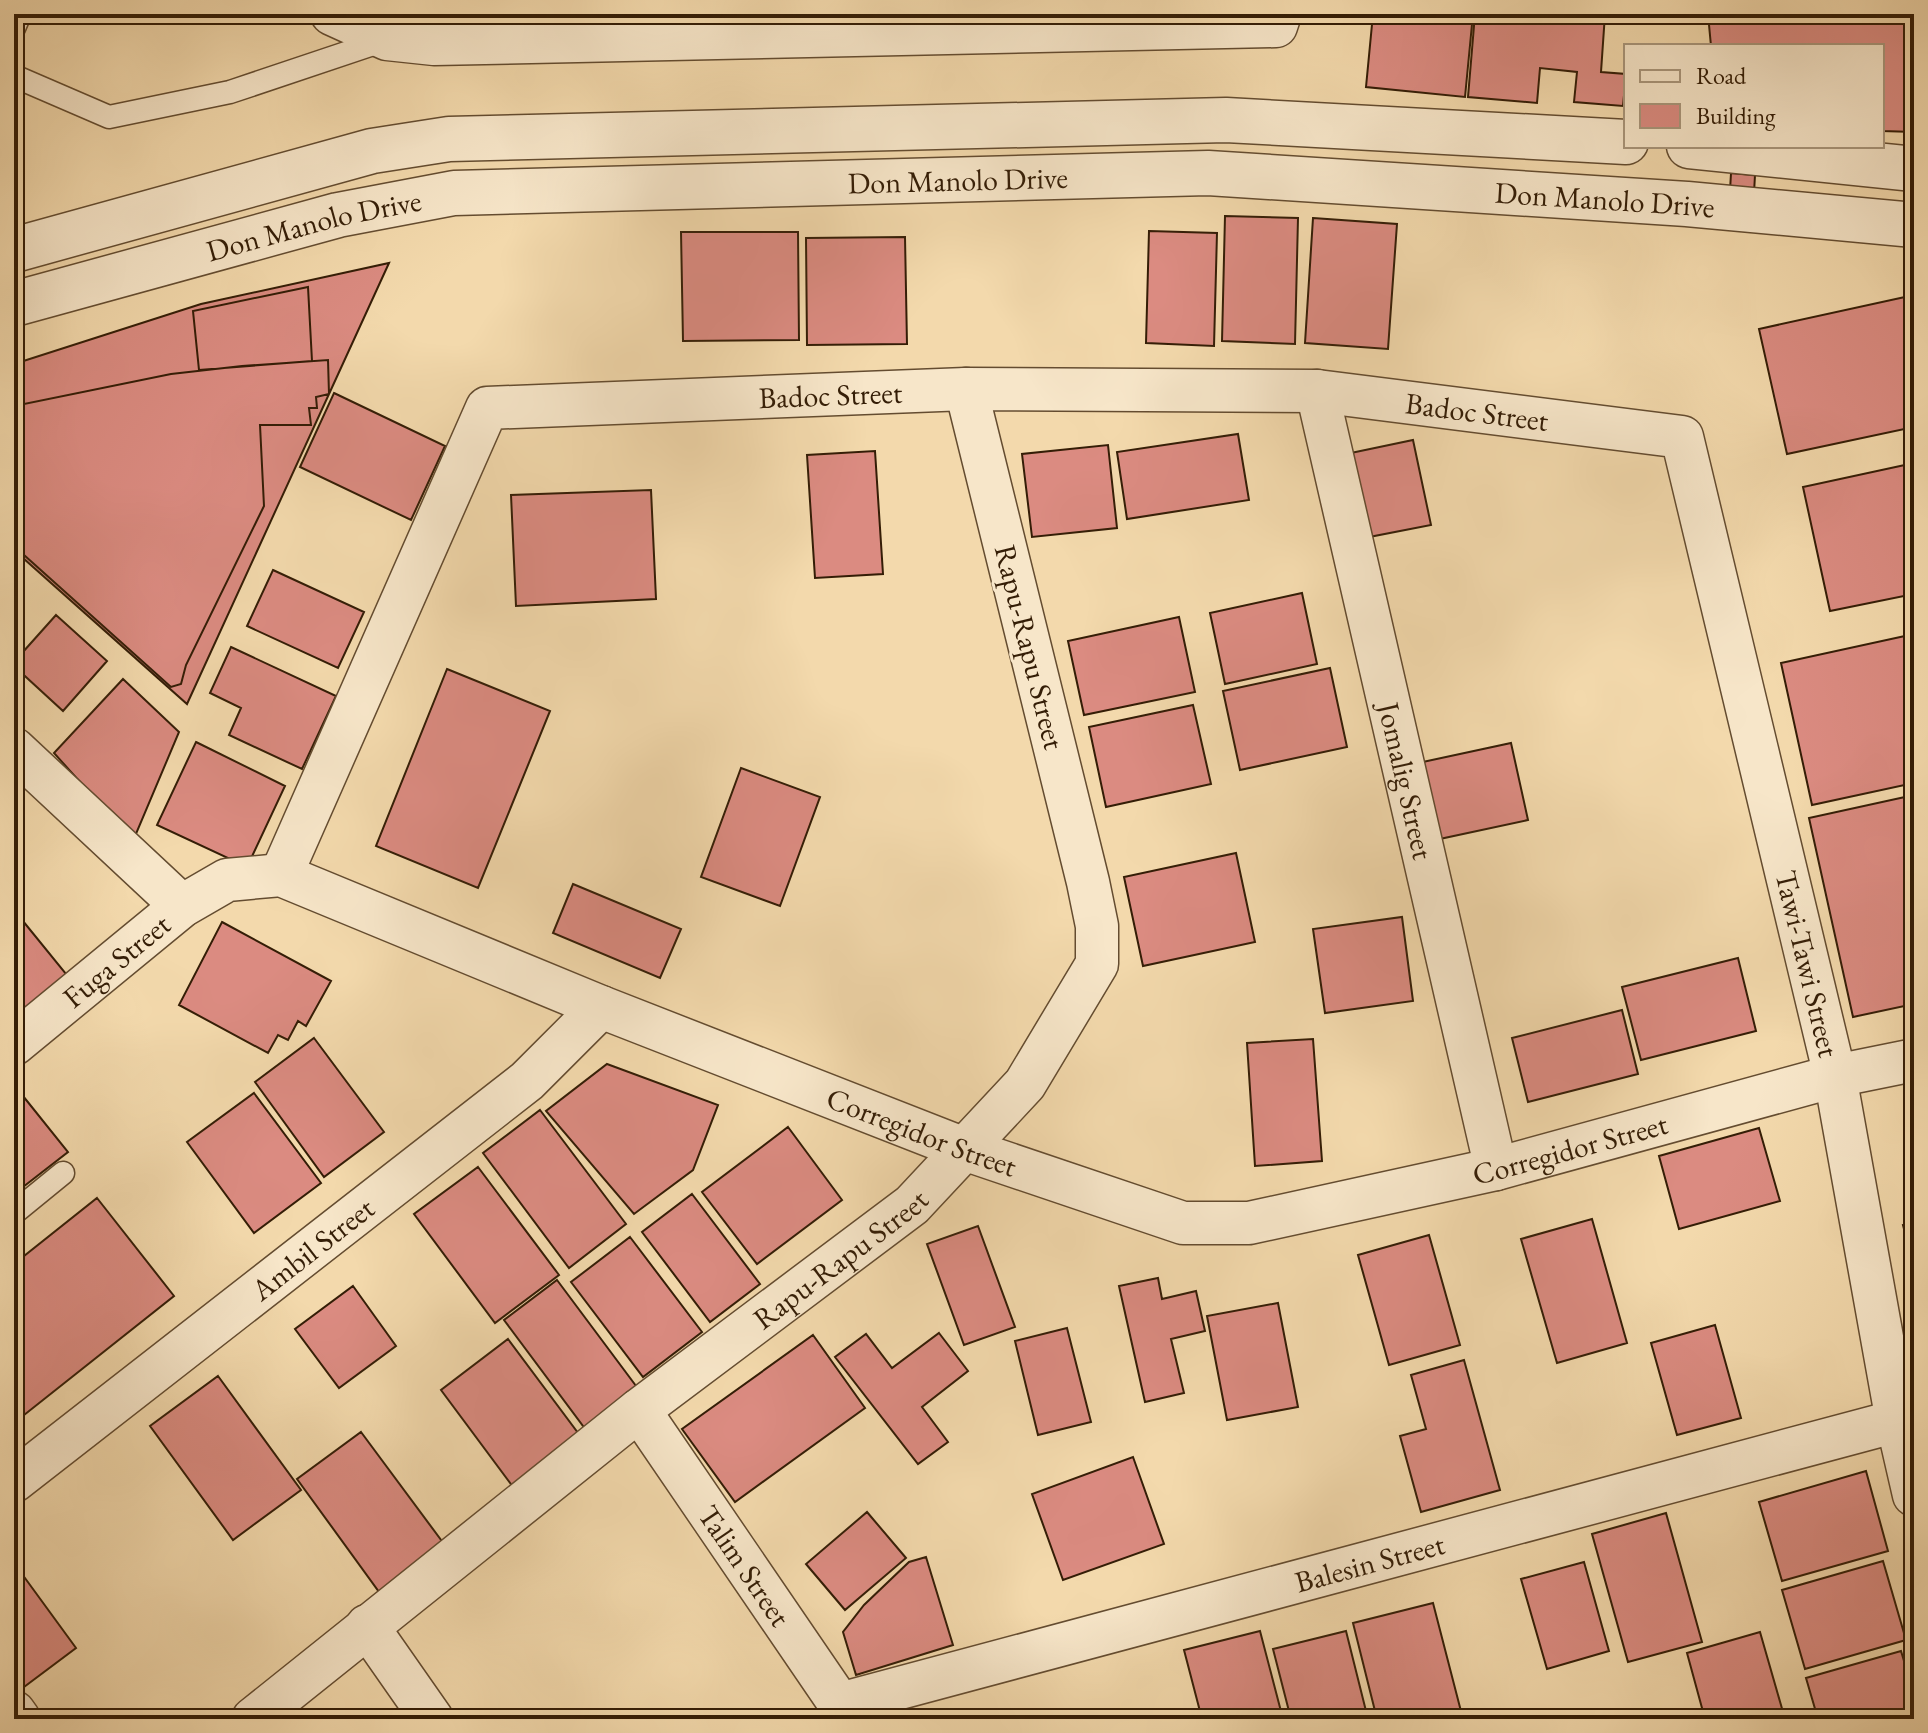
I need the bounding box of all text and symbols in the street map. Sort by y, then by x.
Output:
legend [1624,44,1884,148]
text: Road [1696,60,1747,91]
text: Building [1696,100,1776,131]
street label: Don Manolo Drive [847,157,1068,202]
street label: Don Manolo Drive [1494,172,1716,226]
street label: Don Manolo Drive [202,180,424,270]
street label: Badoc Street [758,372,904,417]
street label: Badoc Street [1403,383,1551,440]
street label: Rapu-Rapu Street [986,541,1074,754]
street label: Jomalig Street [1369,696,1444,864]
street label: Tawi-Tawi Street [1767,866,1849,1061]
street label: Fuga Street [54,904,178,1016]
street label: Corregidor Street [821,1078,1023,1185]
street label: Corregidor Street [1469,1103,1672,1193]
street label: Rapu-Rapu Street [745,1180,937,1338]
street label: Ambil Street [242,1188,382,1309]
street label: Talim Street [690,1497,801,1634]
street label: Balesin Street [1290,1523,1449,1601]

